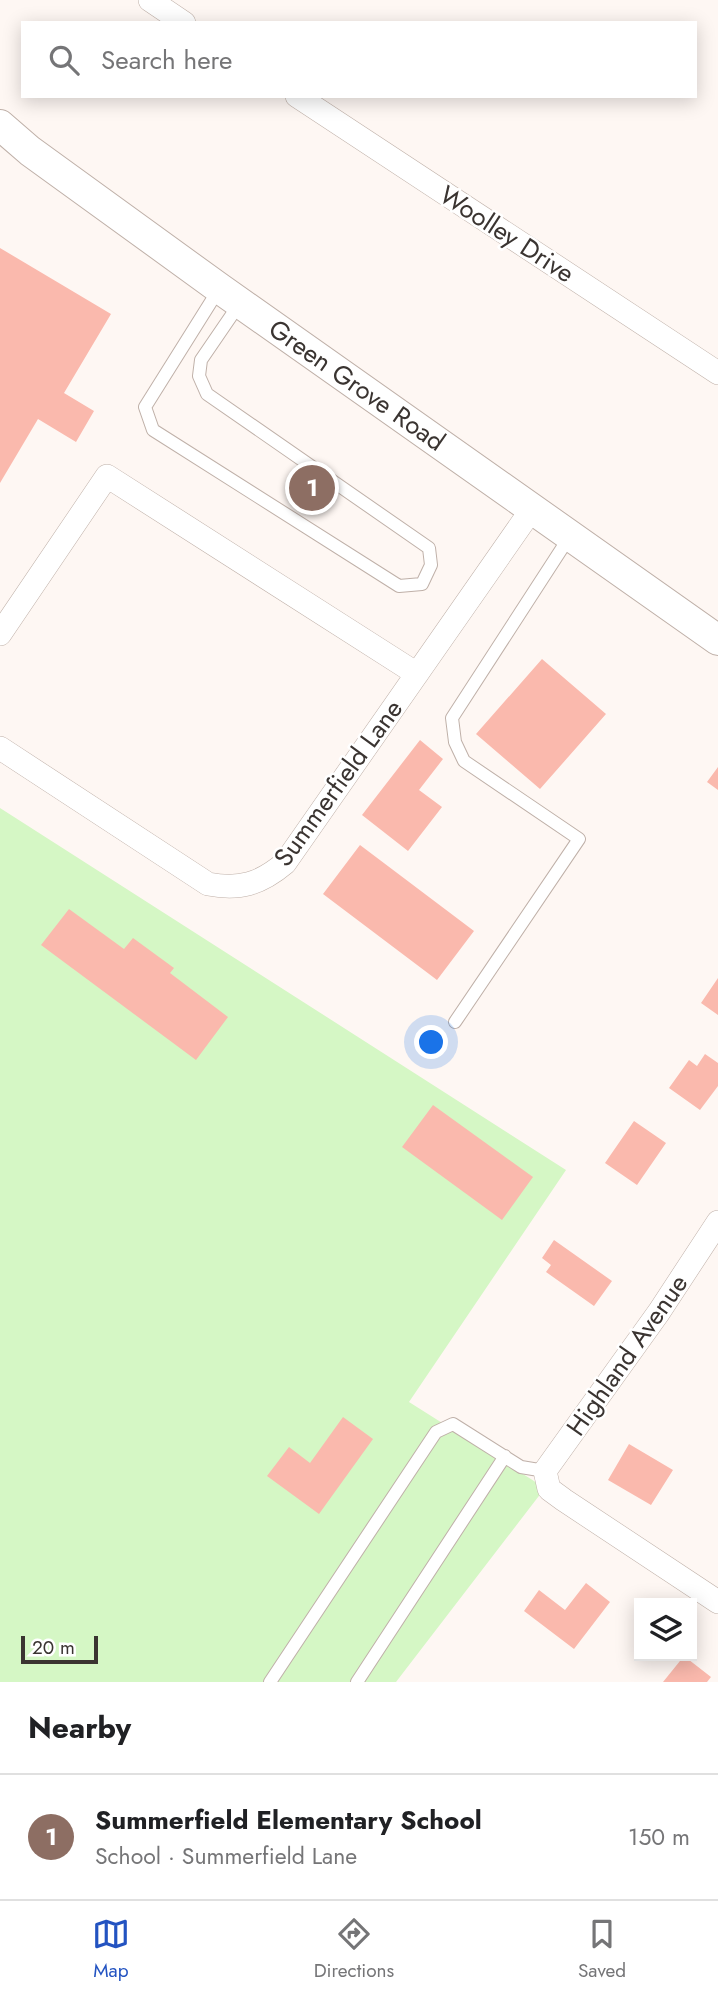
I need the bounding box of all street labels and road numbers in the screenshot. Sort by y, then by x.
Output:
street label: Woolley Drive [432,176,582,292]
street label: Green Grove Road [261,310,453,460]
street label: Summerfield Lane [264,692,412,874]
street label: Highland Avenue [557,1266,697,1444]

